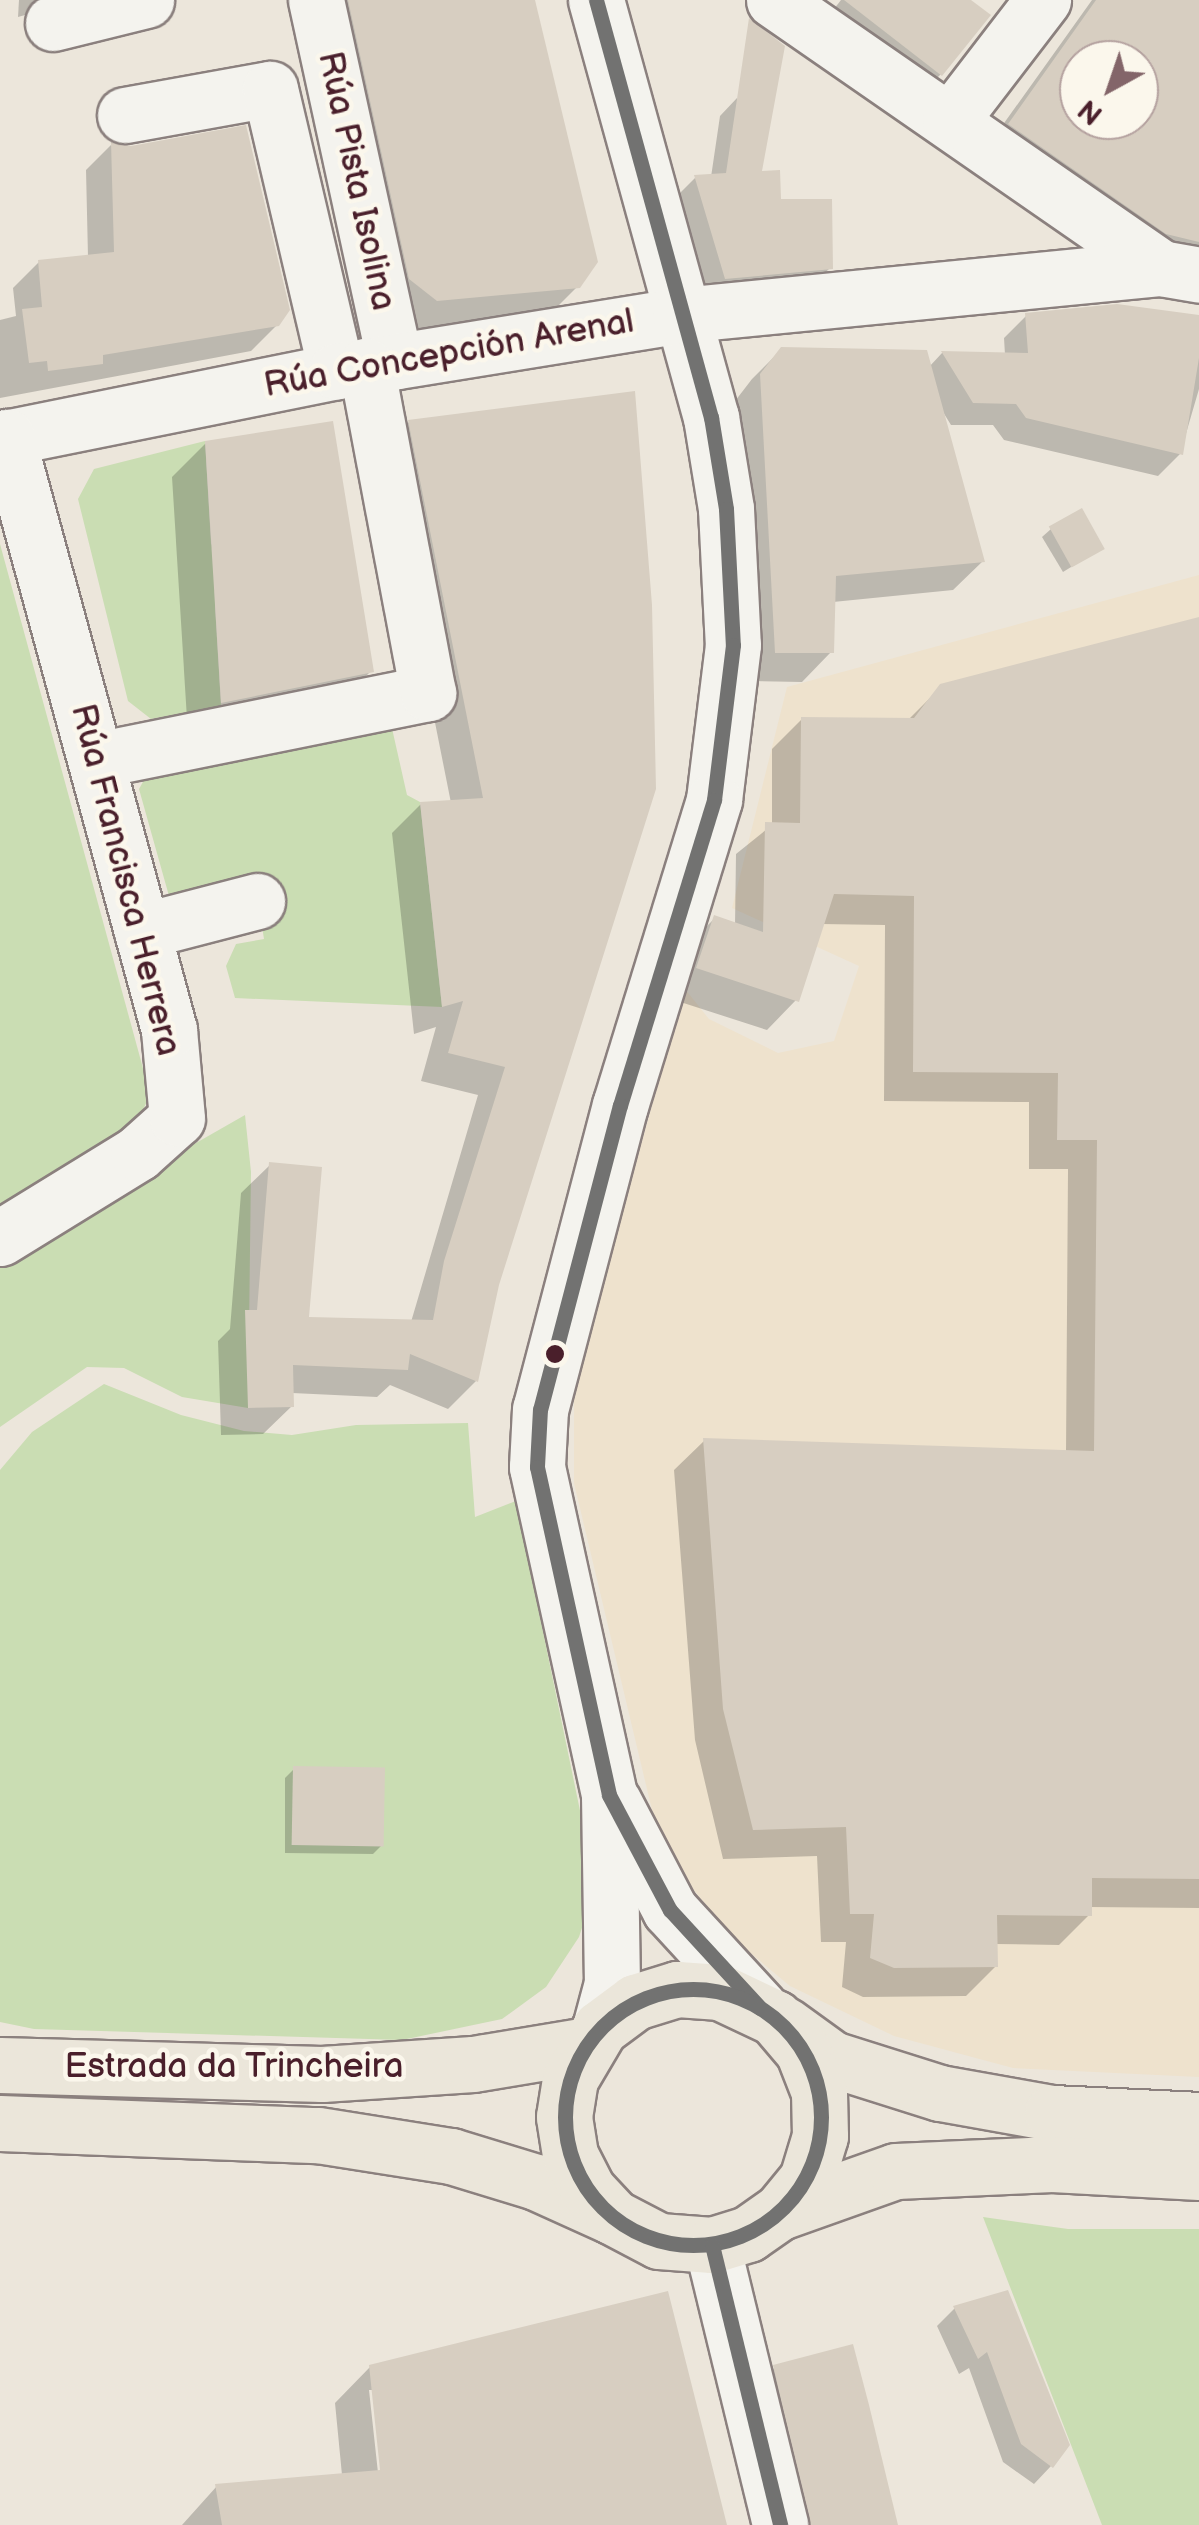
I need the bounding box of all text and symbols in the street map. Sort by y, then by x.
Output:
north arrow [1059,40,1159,140]
street label: Rúa Pista Isolina [308,48,404,314]
text: N [1072,92,1109,131]
street label: Rúa Concepción Arenal [261,301,637,407]
street label: Rúa Francisca Herrera [61,700,189,1060]
unlabelled marker [545,1344,565,1364]
street label: Estrada da Trincheira [64,2046,404,2088]

